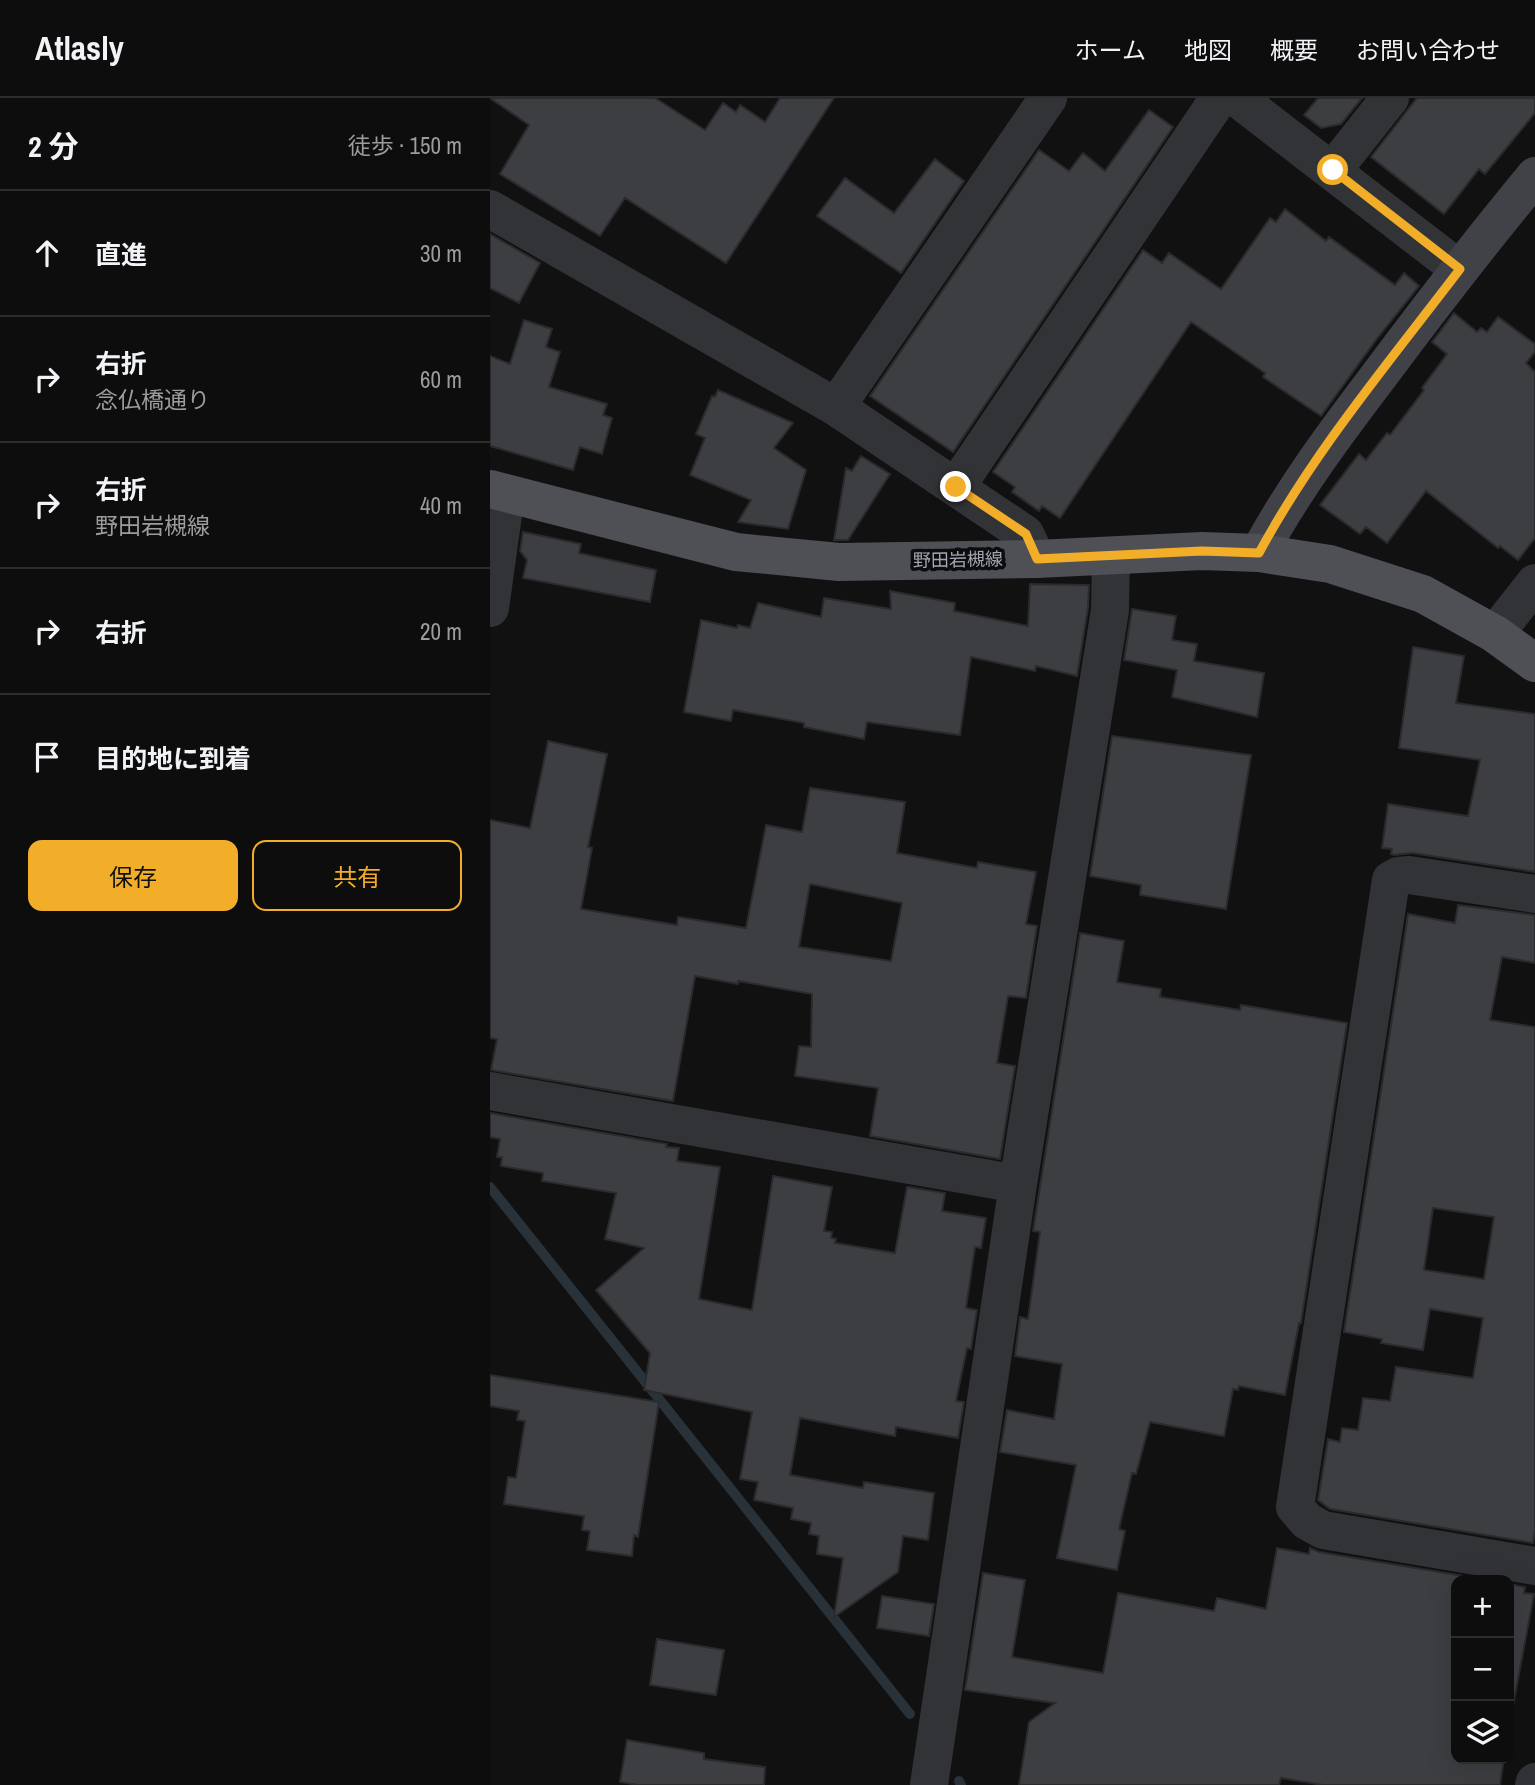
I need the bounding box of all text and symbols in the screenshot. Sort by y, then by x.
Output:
text: Atlasly [35,26,124,70]
text: ホーム [1075,34,1146,66]
text: 地図 [1184,34,1232,66]
text: 概要 [1270,34,1318,66]
text: お問い合わせ [1356,34,1500,66]
text: 2 分 [28,126,79,166]
text: 徒歩 · 150 m [348,130,462,161]
route start [1317,154,1348,185]
icon: ahead [28,234,66,272]
text: 直進 [95,237,147,272]
text: 30 m [420,238,462,269]
text: 右折 [95,346,147,381]
icon: right [28,360,66,398]
text: 60 m [420,364,462,395]
text: 念仏橋通り [95,384,210,415]
route end [940,471,971,502]
text: 右折 [95,472,147,507]
icon: right [28,486,66,524]
text: 40 m [420,490,462,521]
text: 野田岩槻線 [95,510,210,541]
street label: 野田岩槻線 [913,546,1003,573]
icon: right [28,612,66,650]
text: 右折 [95,615,147,650]
text: 20 m [420,616,462,647]
icon: arrive [28,738,66,776]
text: 目的地に到着 [95,741,251,776]
button: 保存 [28,840,238,911]
button: 共有 [252,840,462,911]
map controls [1451,1575,1514,1764]
button: + [1451,1575,1514,1638]
button: − [1451,1638,1514,1701]
button: layers [1451,1701,1514,1764]

